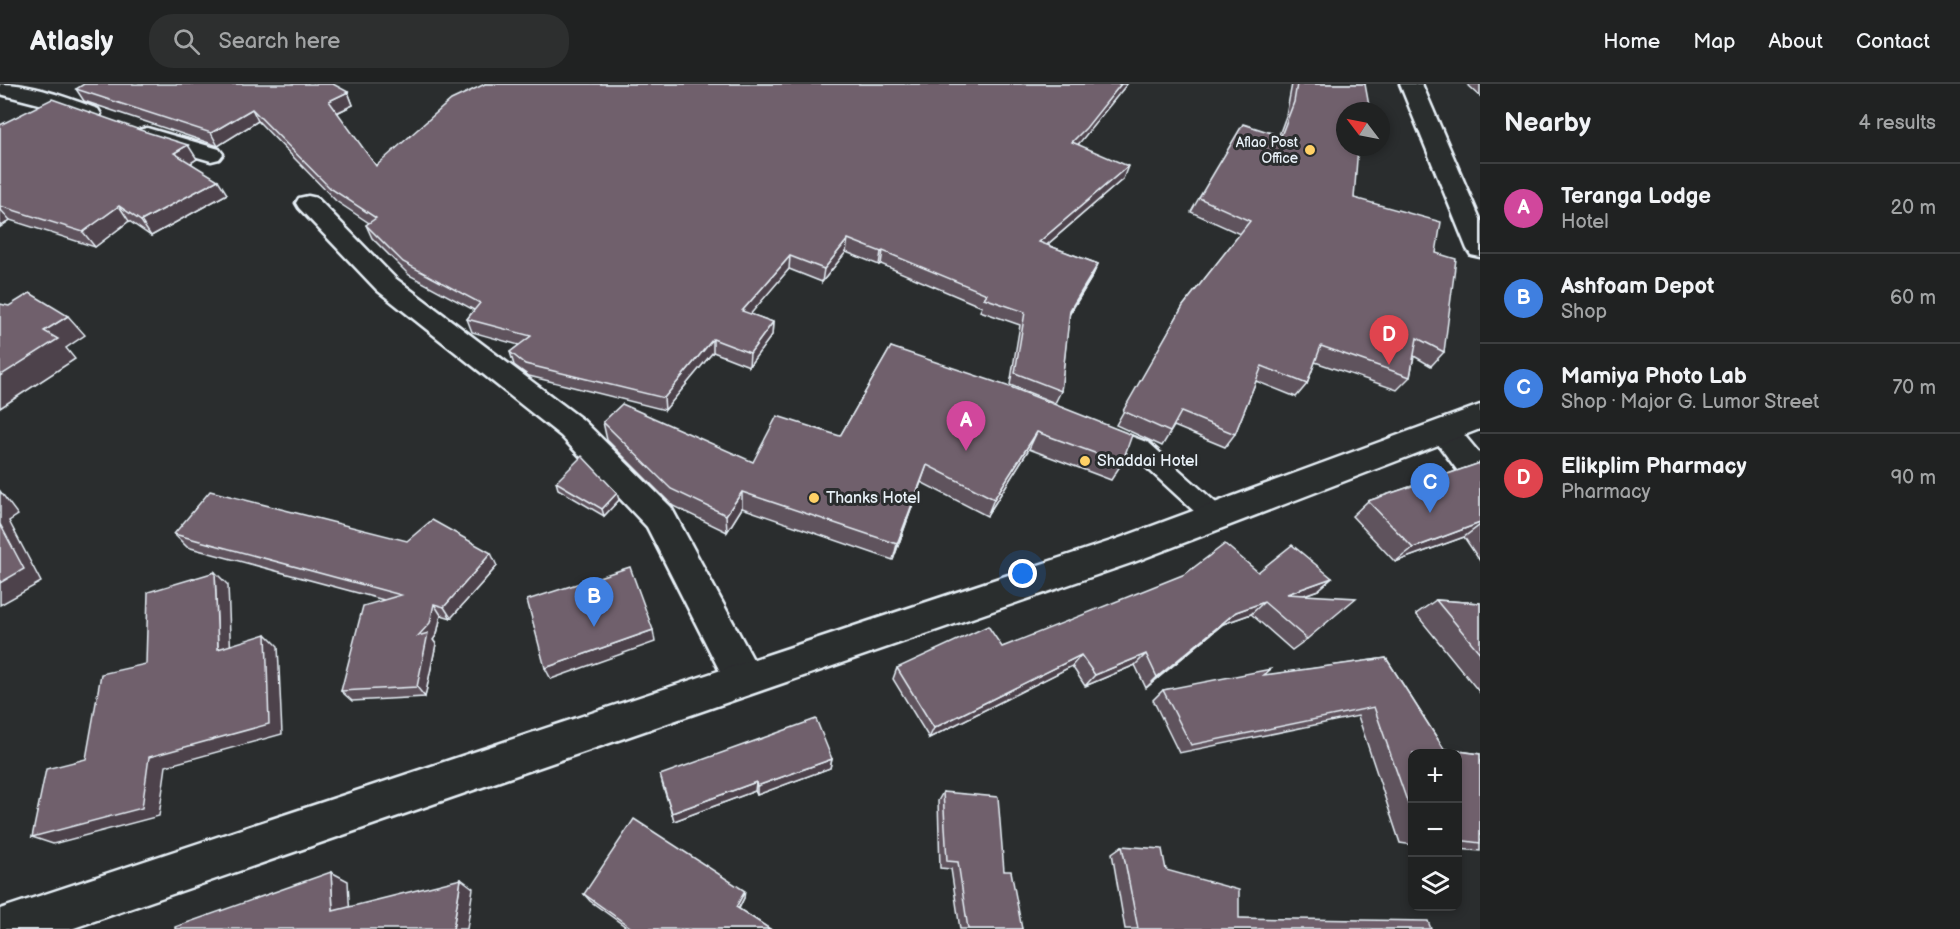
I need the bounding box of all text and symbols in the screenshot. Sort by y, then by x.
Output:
search box [149,14,569,68]
text: Atlasly [30,25,113,58]
icon: search [170,25,203,58]
text: Search here [218,28,340,55]
text: Home [1603,29,1660,54]
text: Map [1693,29,1735,54]
text: About [1768,29,1823,54]
text: Contact [1856,29,1930,54]
north arrow [1336,102,1390,156]
text: Nearby [1504,108,1591,139]
text: 4 results [1858,111,1936,135]
place label: Aflao Post Office [1236,134,1299,167]
marker: Aflao Post Office [1303,143,1317,157]
text: Teranga Lodge [1561,183,1711,210]
text: A [1517,196,1530,220]
text: 20 m [1891,196,1936,220]
text: Hotel [1561,210,1609,234]
text: Ashfoam Depot [1561,273,1714,300]
text: B [1516,286,1531,310]
text: 60 m [1890,286,1936,310]
text: Shop [1561,300,1607,324]
pin: D [1370,316,1408,365]
text: Mamiya Photo Lab [1561,363,1747,390]
text: C [1516,376,1531,400]
text: 70 m [1892,376,1936,400]
text: Shop · Major G. Lumor Street [1561,390,1819,414]
pin: A [946,402,986,451]
place label: Shaddai Hotel [1097,452,1198,471]
text: Elikplim Pharmacy [1561,453,1747,480]
marker: Shaddai Hotel [1078,454,1092,468]
pin: C [1410,464,1450,513]
text: D [1517,466,1530,490]
text: 90 m [1891,466,1936,490]
text: Pharmacy [1561,480,1651,504]
place label: Thanks Hotel [826,489,920,508]
marker: Thanks Hotel [807,491,821,505]
your location [1008,559,1037,588]
pin: B [574,578,614,627]
map controls [1408,749,1462,911]
button: + [1408,749,1462,803]
button: − [1408,803,1462,857]
button: layers [1408,857,1462,911]

